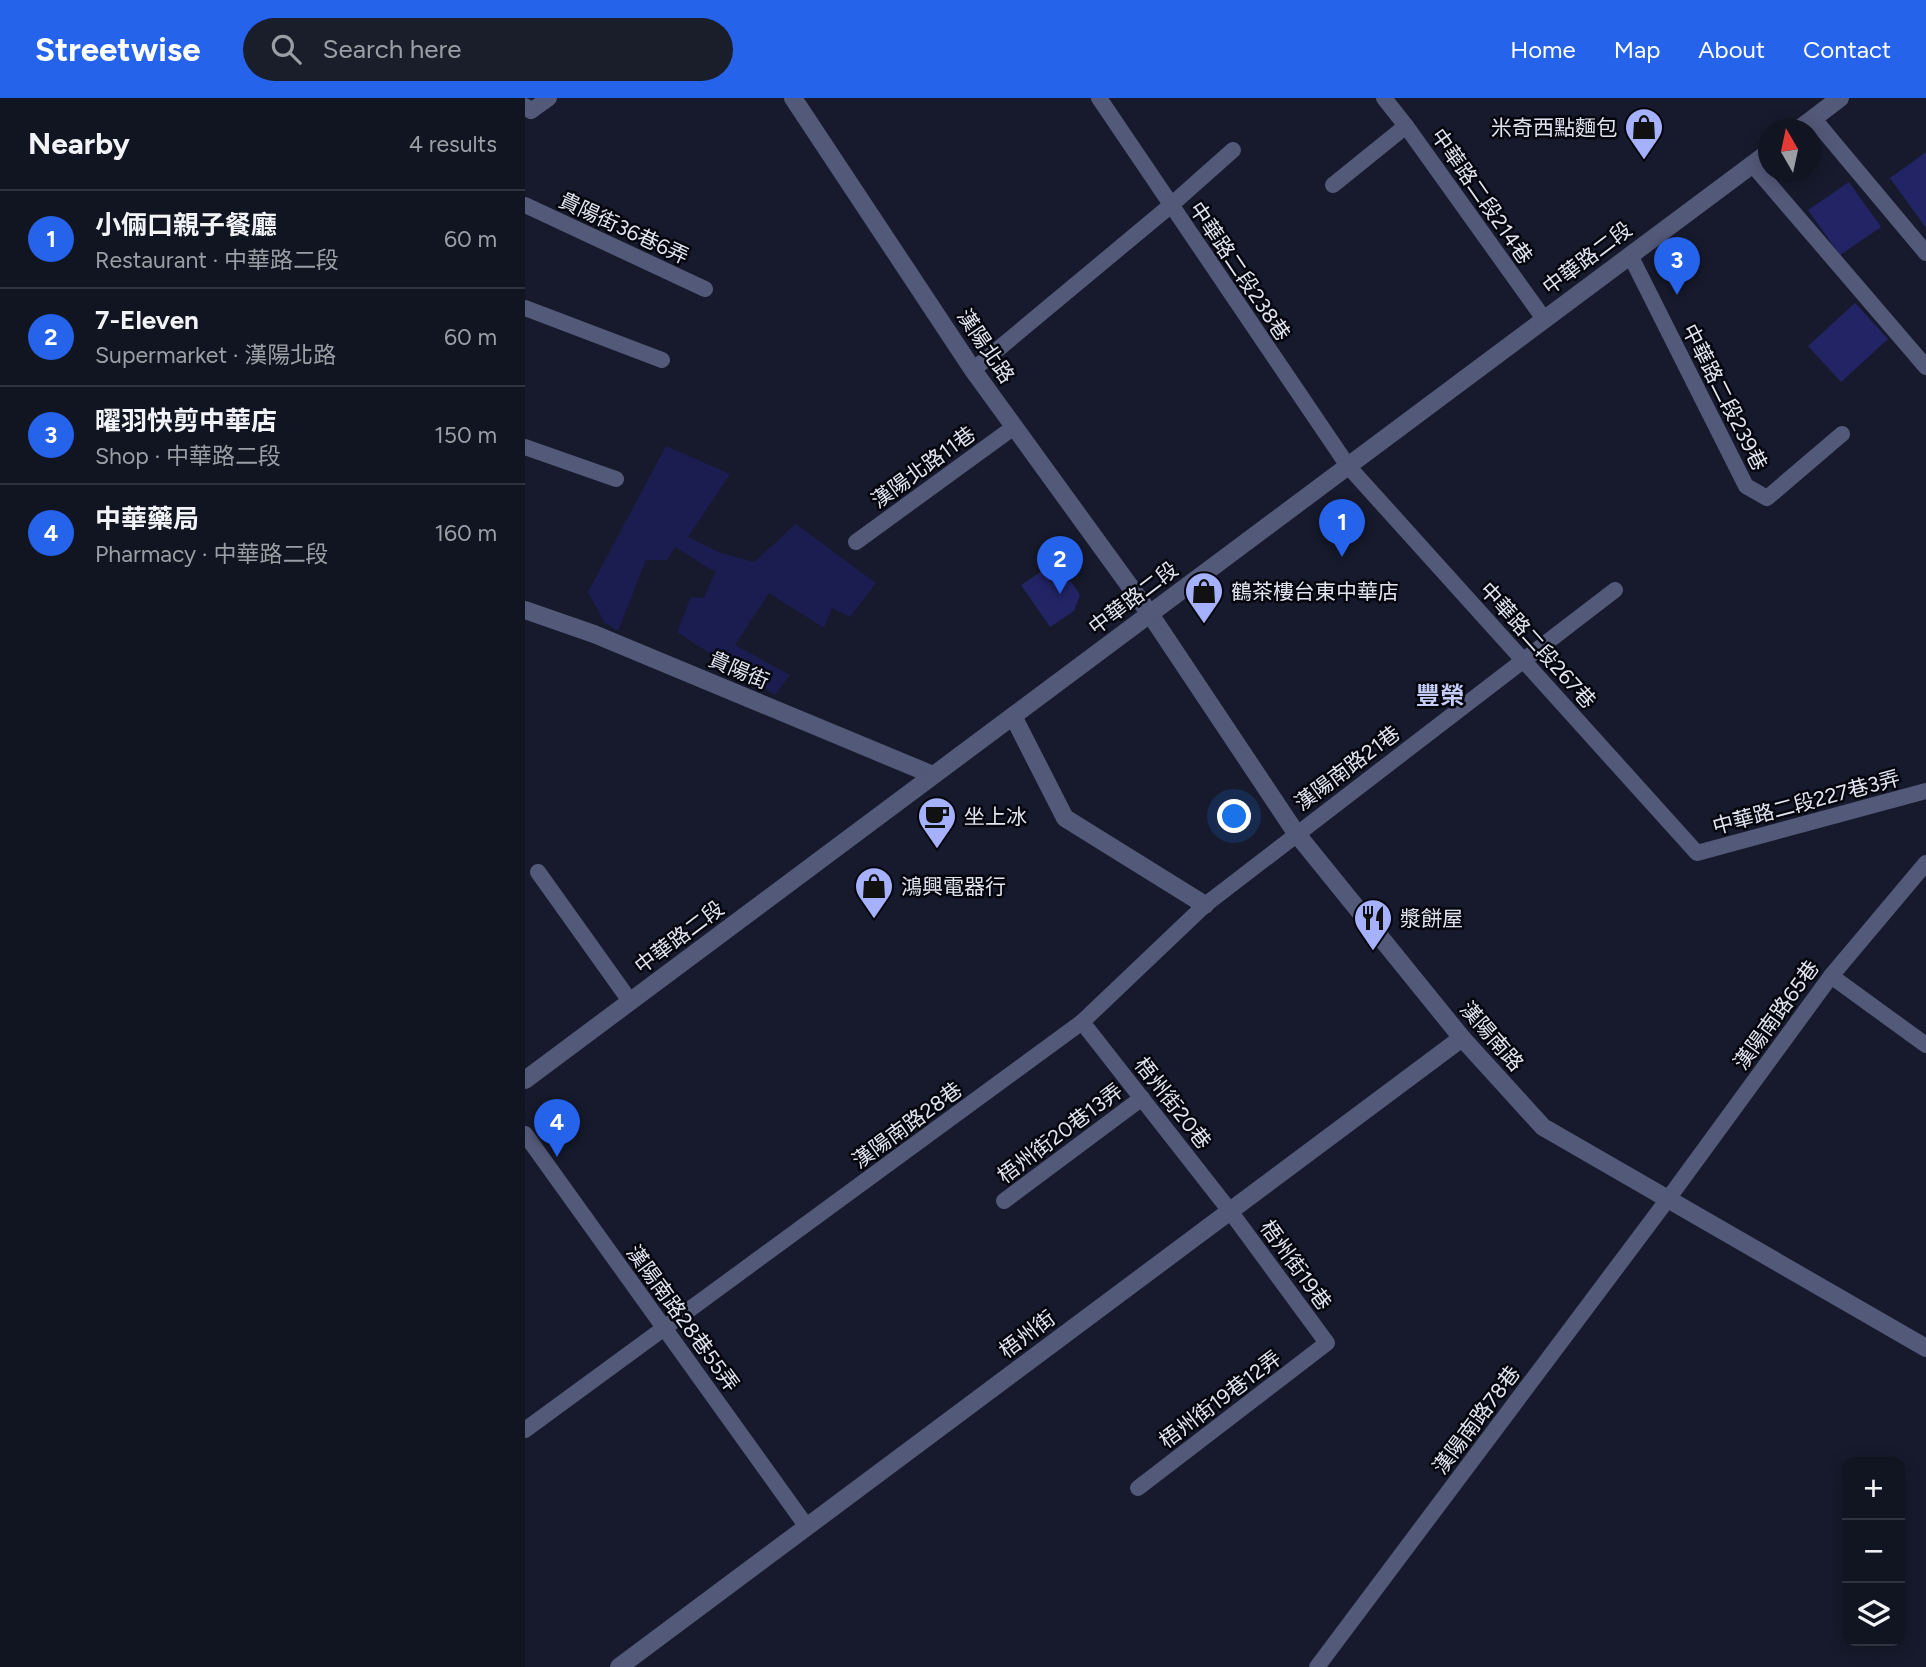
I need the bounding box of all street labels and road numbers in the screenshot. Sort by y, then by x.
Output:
street label: 中華路二段214巷 [1426,124,1538,268]
street label: 貴陽街36巷6弄 [555,187,693,269]
street label: 中華路二段238巷 [1184,197,1296,345]
street label: 中華路二段 [1538,216,1636,300]
street label: 漢陽北路 [952,304,1020,388]
street label: 中華路二段239巷 [1677,320,1773,474]
street label: 漢陽北路11巷 [866,421,980,513]
street label: 中華路二段 [1084,556,1182,640]
street label: 中華路二段267巷 [1475,577,1601,713]
street label: 貴陽街 [705,646,773,694]
street label: 漢陽南路21巷 [1289,720,1405,816]
street label: 中華路二段227巷3弄 [1709,765,1903,839]
street label: 中華路二段 [630,895,728,979]
street label: 漢陽南路65巷 [1728,955,1824,1075]
street label: 漢陽南路 [1455,996,1529,1076]
street label: 梧州街20巷 [1130,1052,1216,1154]
street label: 漢陽南路28巷 [847,1077,967,1173]
street label: 梧州街20巷13弄 [992,1078,1128,1188]
street label: 梧州街19巷 [1255,1215,1337,1315]
street label: 漢陽南路28巷55弄 [622,1240,744,1396]
street label: 梧州街 [994,1305,1060,1363]
street label: 梧州街19巷12弄 [1154,1345,1286,1453]
street label: 漢陽南路78巷 [1427,1361,1525,1479]

